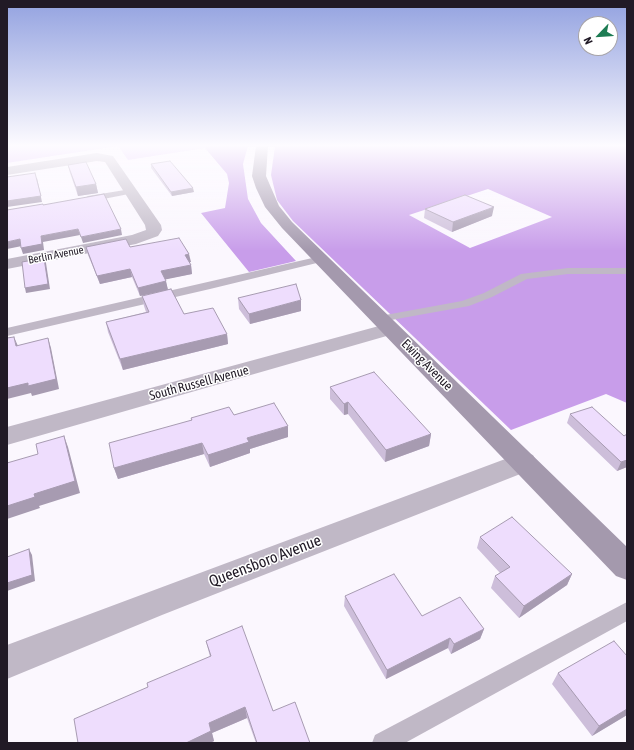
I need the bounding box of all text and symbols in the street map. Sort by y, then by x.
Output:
north arrow [578,16,618,56]
text: N [581,35,595,46]
street label: Berlin Avenue [27,243,85,267]
street label: Ewing Avenue [398,336,456,394]
street label: South Russell Avenue [148,362,250,404]
street label: Queensboro Avenue [206,531,324,591]

